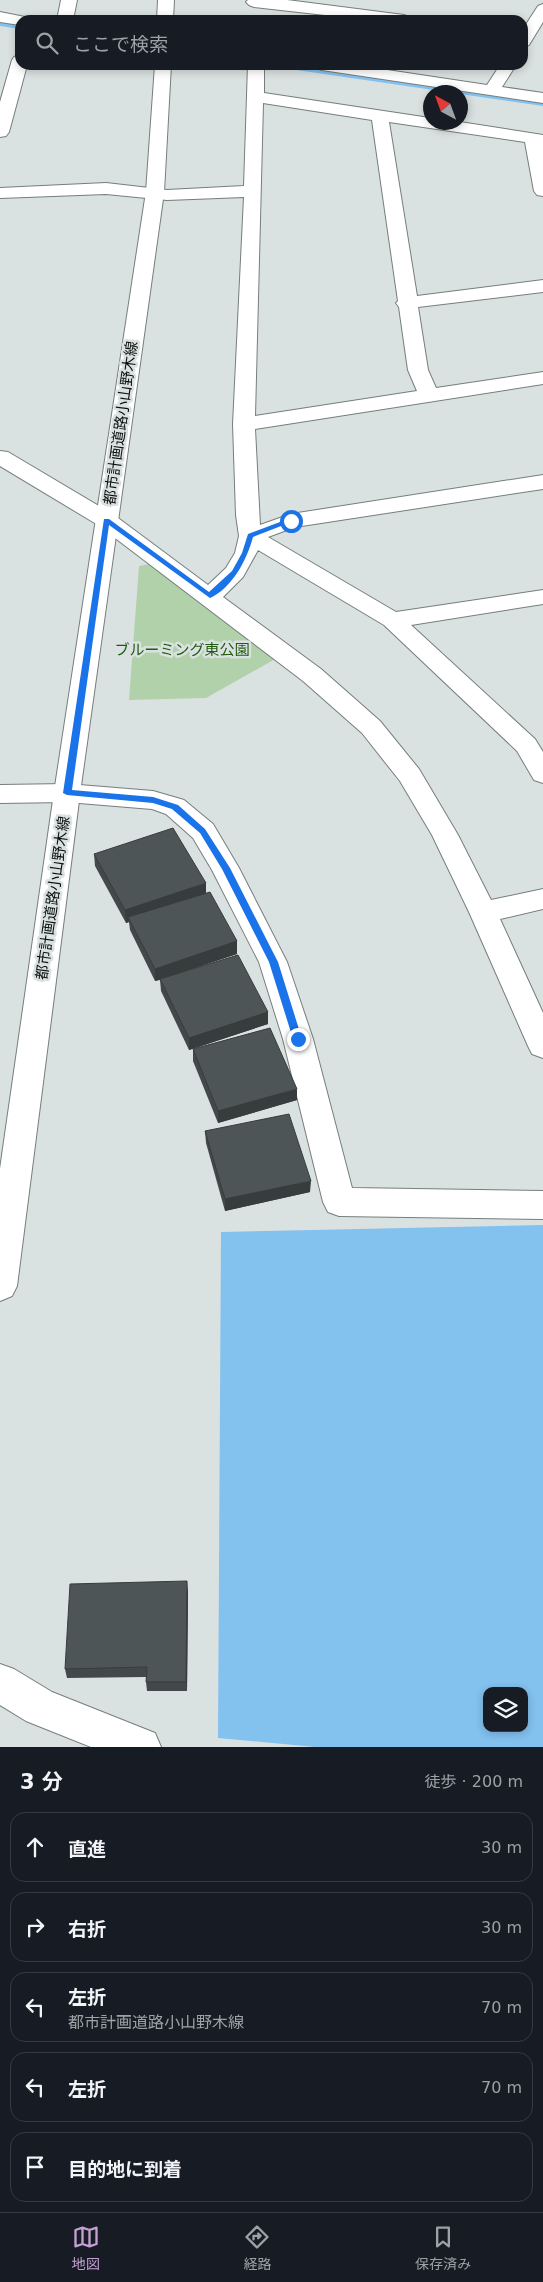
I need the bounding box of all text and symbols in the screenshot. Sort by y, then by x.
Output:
search box [15,15,528,70]
icon: search [33,29,61,57]
text: ここで検索 [73,33,168,55]
north arrow [423,85,468,130]
street label: 都市計画道路小山野木線 [101,340,141,506]
route start [280,510,303,533]
park label: ブルーミング東公園 [114,641,250,659]
street label: 都市計画道路小山野木線 [33,815,73,981]
route end [287,1028,310,1051]
map controls [483,1687,528,1732]
button: layers [483,1687,528,1732]
text: 3 分 [20,1770,63,1794]
text: 徒歩 · 200 m [425,1772,523,1791]
icon: ahead [21,1833,49,1861]
text: 直進 [68,1838,106,1860]
text: 30 m [481,1838,522,1857]
icon: right [21,1913,49,1941]
text: 右折 [68,1918,106,1940]
text: 30 m [481,1918,522,1937]
text: 左折 [68,1986,106,2008]
icon: left [21,1993,49,2021]
text: 70 m [481,1998,522,2017]
text: 都市計画道路小山野木線 [68,2013,244,2032]
icon: left [21,2073,49,2101]
text: 左折 [68,2078,106,2100]
text: 70 m [481,2078,522,2097]
icon: arrive [21,2153,49,2181]
text: 目的地に到着 [68,2158,182,2180]
tab: 地図 [72,2223,100,2273]
tab: 経路 [243,2223,271,2273]
tab: 保存済み [415,2223,471,2273]

